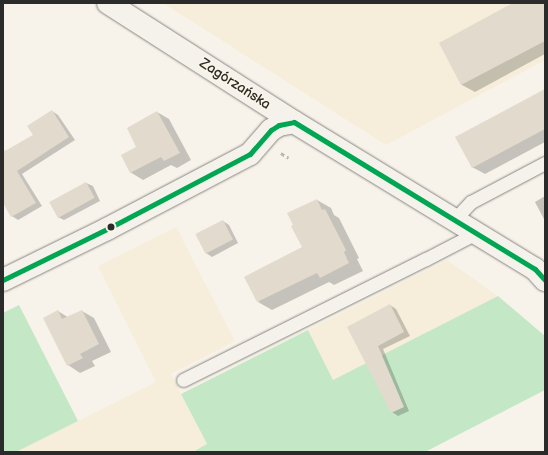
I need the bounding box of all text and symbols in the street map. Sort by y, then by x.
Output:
street label: Zagórzańska [196,55,274,113]
unlabelled marker [106,222,116,232]

